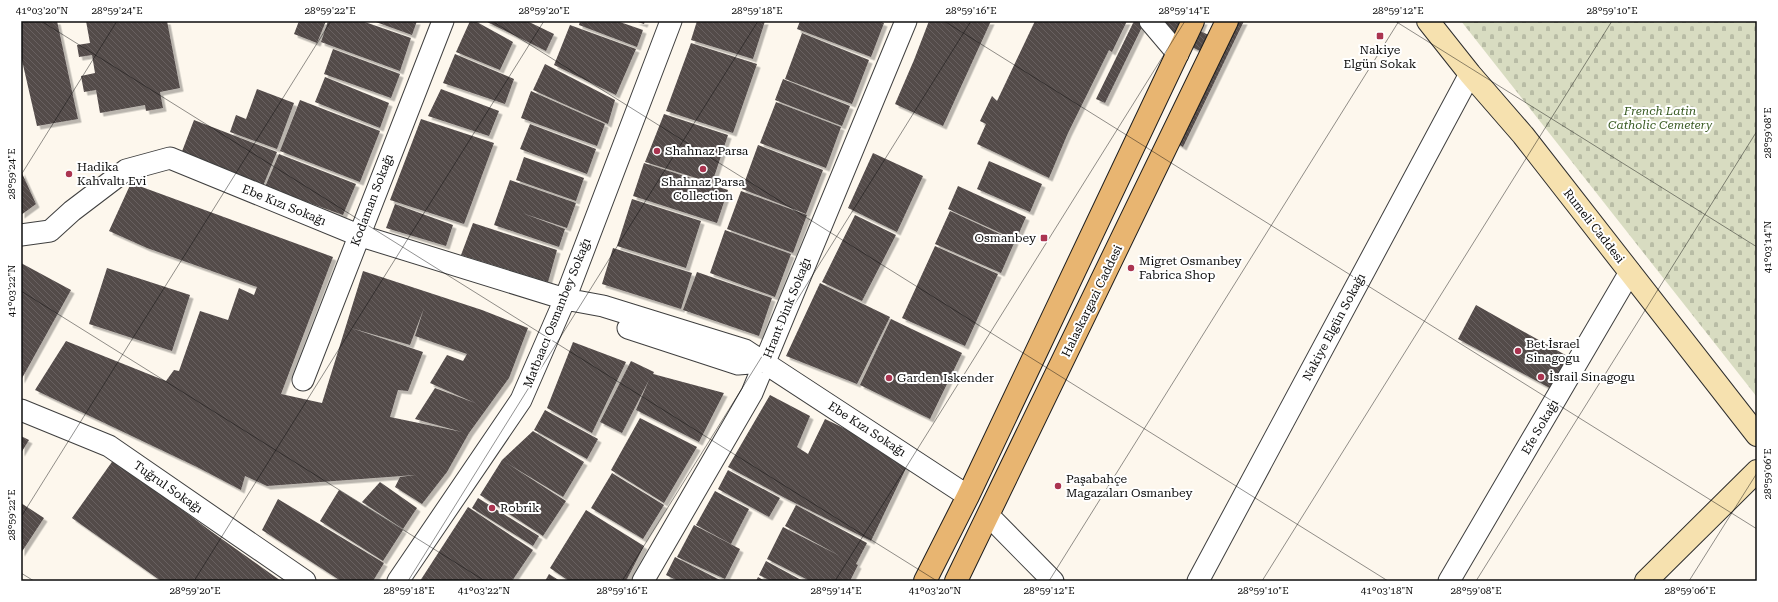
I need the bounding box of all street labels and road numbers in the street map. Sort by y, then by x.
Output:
street label: Kodaman Sokağı [348,152,396,248]
street label: Ebe Kızı Sokağı [240,182,328,228]
street label: Rumeli Caddesi [1561,186,1627,266]
street label: Matbaacı Osmanbey Sokağı [521,236,594,390]
street label: Halaskargazi Caddesi [1059,243,1125,359]
street label: Hrant Dink Sokağı [760,256,814,360]
street label: Nakiye Elgün Sokağı [1300,271,1368,383]
street label: Efe Sokağı [1519,397,1561,457]
street label: Ebe Kızı Sokağı [826,399,908,459]
street label: Tuğrul Sokağı [131,458,205,516]

